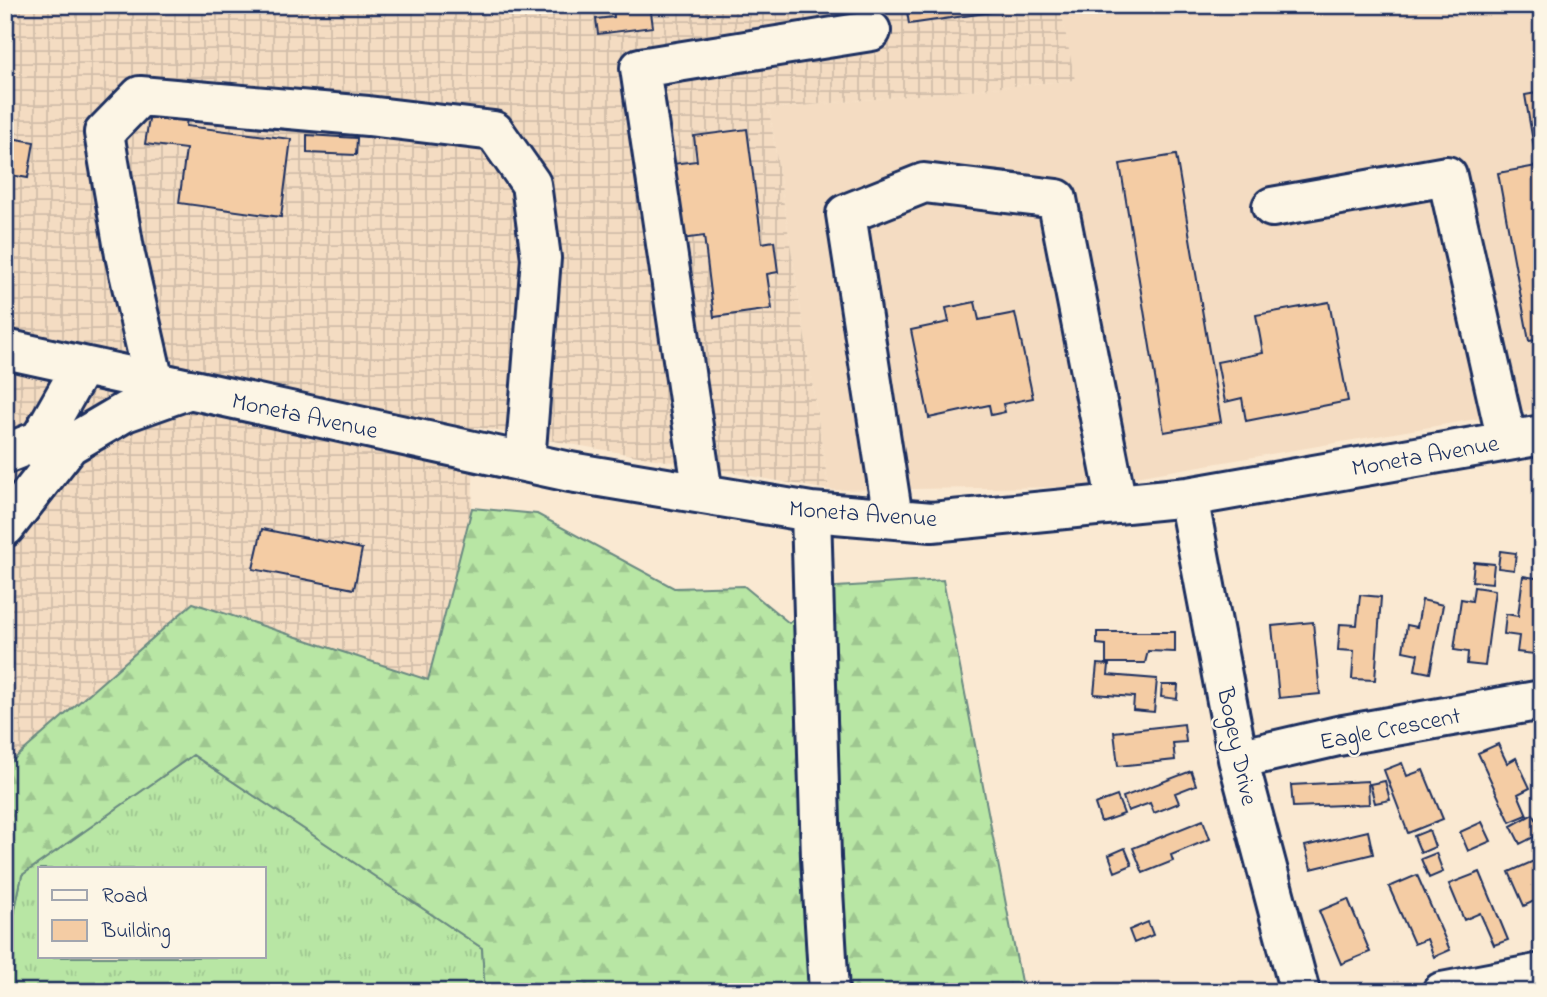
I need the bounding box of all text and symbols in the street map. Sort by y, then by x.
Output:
street label: Moneta Avenue [228,385,381,450]
street label: Moneta Avenue [1349,427,1502,488]
street label: Moneta Avenue [788,493,938,538]
street label: Bogey Drive [1205,683,1265,809]
street label: Eagle Crescent [1317,700,1464,761]
legend [38,867,266,958]
text: Road [102,882,148,912]
text: Building [101,917,171,949]

